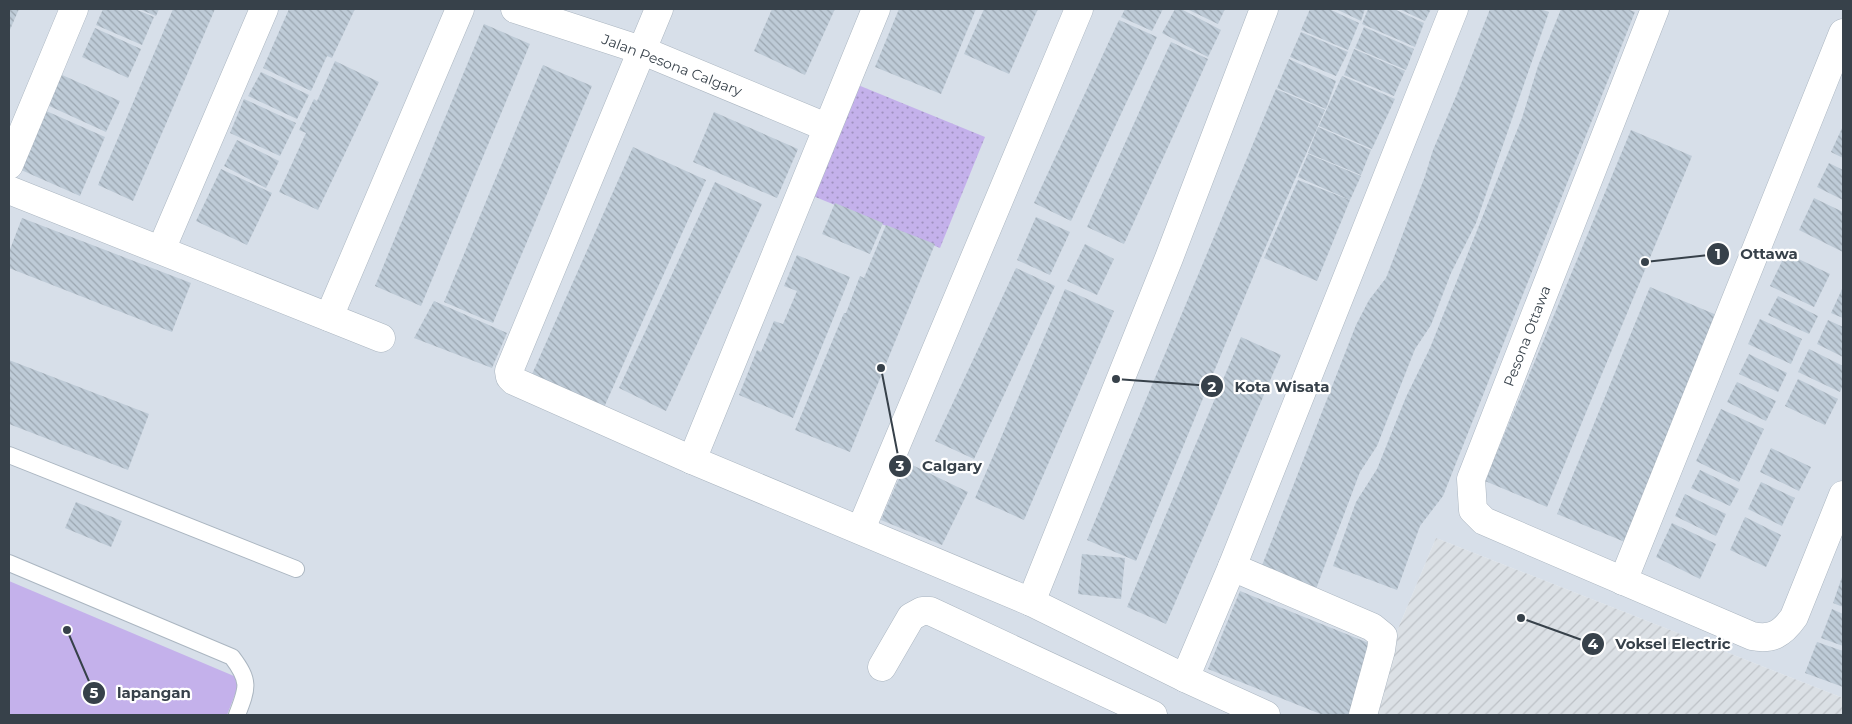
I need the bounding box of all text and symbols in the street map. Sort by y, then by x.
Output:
street label: Jalan Pesona Calgary [598,30,745,100]
callout: Ottawa [1706,239,1808,269]
text: 1 [1715,244,1721,263]
text: Ottawa [1740,244,1798,263]
street label: Pesona Ottawa [1500,283,1554,389]
callout: Kota Wisata [1200,371,1340,401]
text: 2 [1208,377,1217,396]
text: Kota Wisata [1235,377,1329,396]
callout: Calgary [887,451,992,481]
text: 3 [895,456,905,475]
text: Calgary [922,456,983,475]
callout: Voksel Electric [1581,629,1741,659]
text: 4 [1588,634,1599,653]
text: Voksel Electric [1614,634,1731,653]
callout: lapangan [82,678,201,708]
text: 5 [90,683,99,702]
text: lapangan [117,683,191,702]

